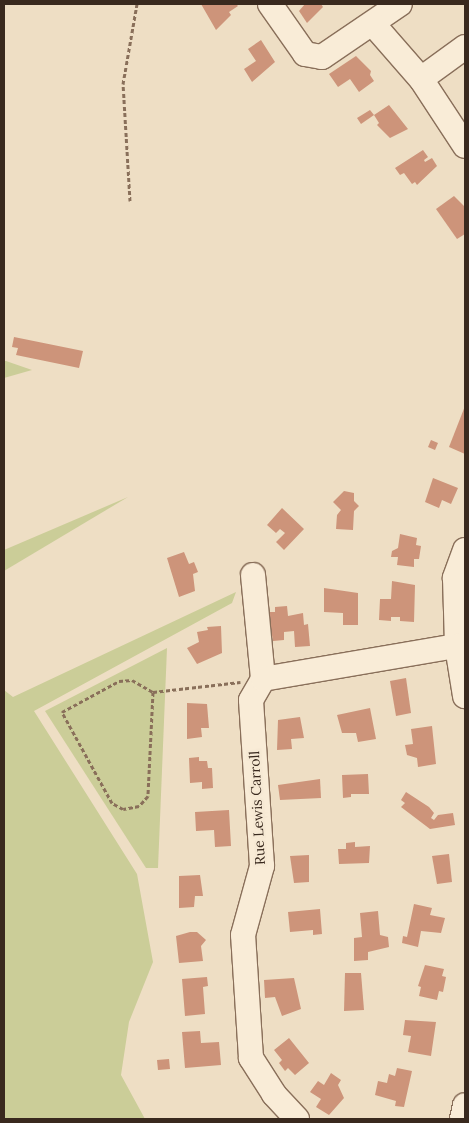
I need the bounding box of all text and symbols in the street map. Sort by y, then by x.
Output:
street label: Rue Lewis Carroll [246,751,268,865]

